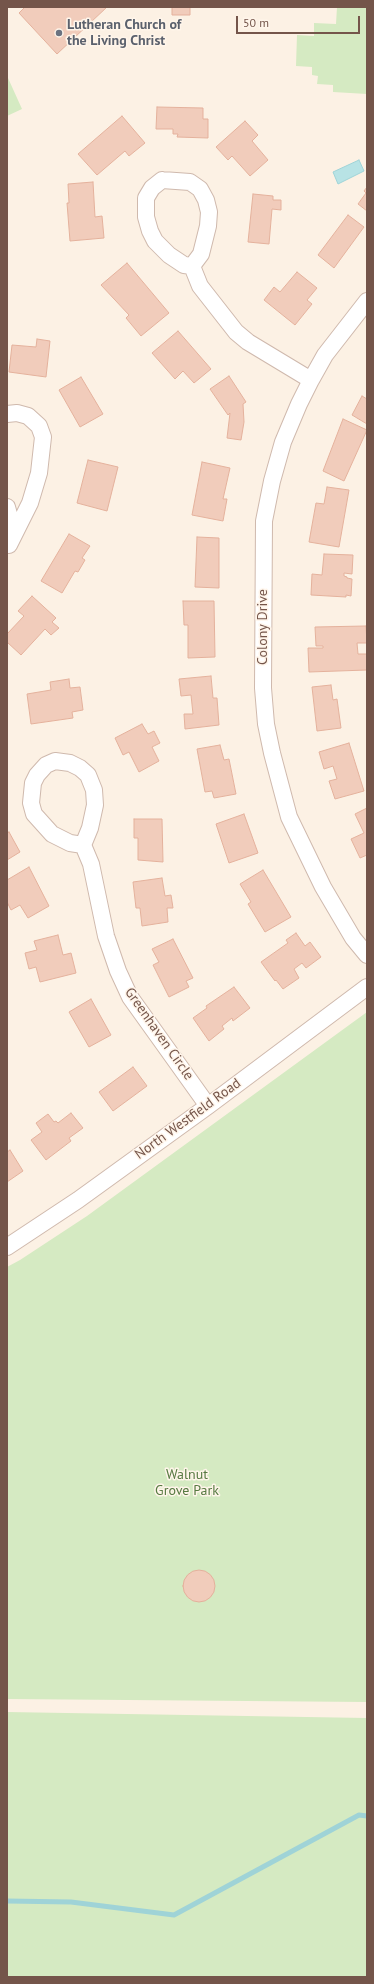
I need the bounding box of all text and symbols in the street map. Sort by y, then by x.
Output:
scale bar [238,8,362,34]
text: 50 m [243,15,269,30]
place label: Lutheran Church of the Living Christ [67,17,181,50]
marker: Lutheran Church of the Living Christ [54,28,64,38]
street label: Colony Drive [255,589,271,665]
street label: Greenhaven Circle [121,985,197,1083]
street label: North Westfield Road [132,1075,244,1163]
park label: Walnut Grove Park [155,1467,219,1500]

